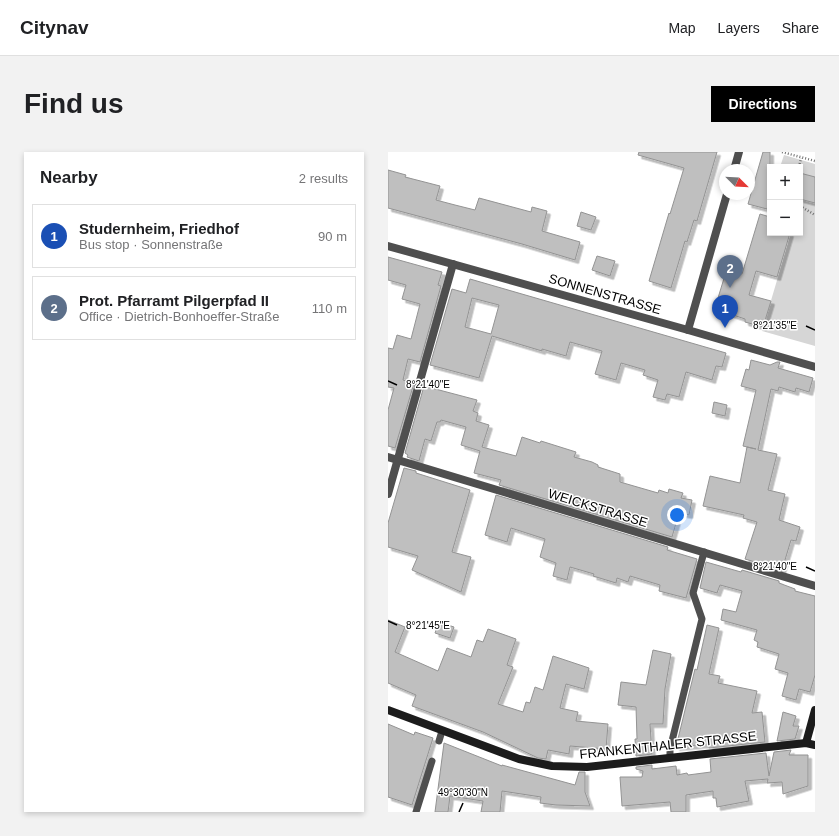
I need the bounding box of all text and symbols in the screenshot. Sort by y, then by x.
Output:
text: Citynav [20,17,89,38]
text: Map [668,20,696,36]
text: Layers [718,20,760,36]
text: Share [782,20,819,36]
button: Directions [711,86,815,122]
text: Find us [24,88,124,119]
north arrow [719,164,755,200]
map controls [767,164,803,236]
button: + [767,164,803,200]
text: Nearby [40,168,98,187]
text: 2 results [299,171,348,186]
button: − [767,200,803,236]
text: Studernheim, Friedhof [79,220,239,237]
text: 1 [50,229,58,244]
text: 90 m [318,229,347,244]
text: Bus stop · Sonnenstraße [79,237,223,252]
pin: 2 [717,255,743,288]
street label: SONNENSTRASSE [547,271,663,317]
text: Prot. Pfarramt Pilgerpfad II [79,292,269,309]
pin: 1 [712,295,738,328]
text: 2 [50,301,58,316]
text: 110 m [312,301,347,316]
text: Office · Dietrich-Bonhoeffer-Straße [79,309,279,324]
text: 8°21'35"E [753,320,797,331]
text: 8°21'40"E [406,379,450,390]
street label: WEICKSTRASSE [546,486,650,530]
your location [667,505,687,525]
text: 8°21'40"E [753,561,797,572]
text: 8°21'45"E [406,620,450,631]
street label: FRANKENTHALER STRASSE [579,728,757,762]
text: 49°30'30"N [438,787,488,798]

